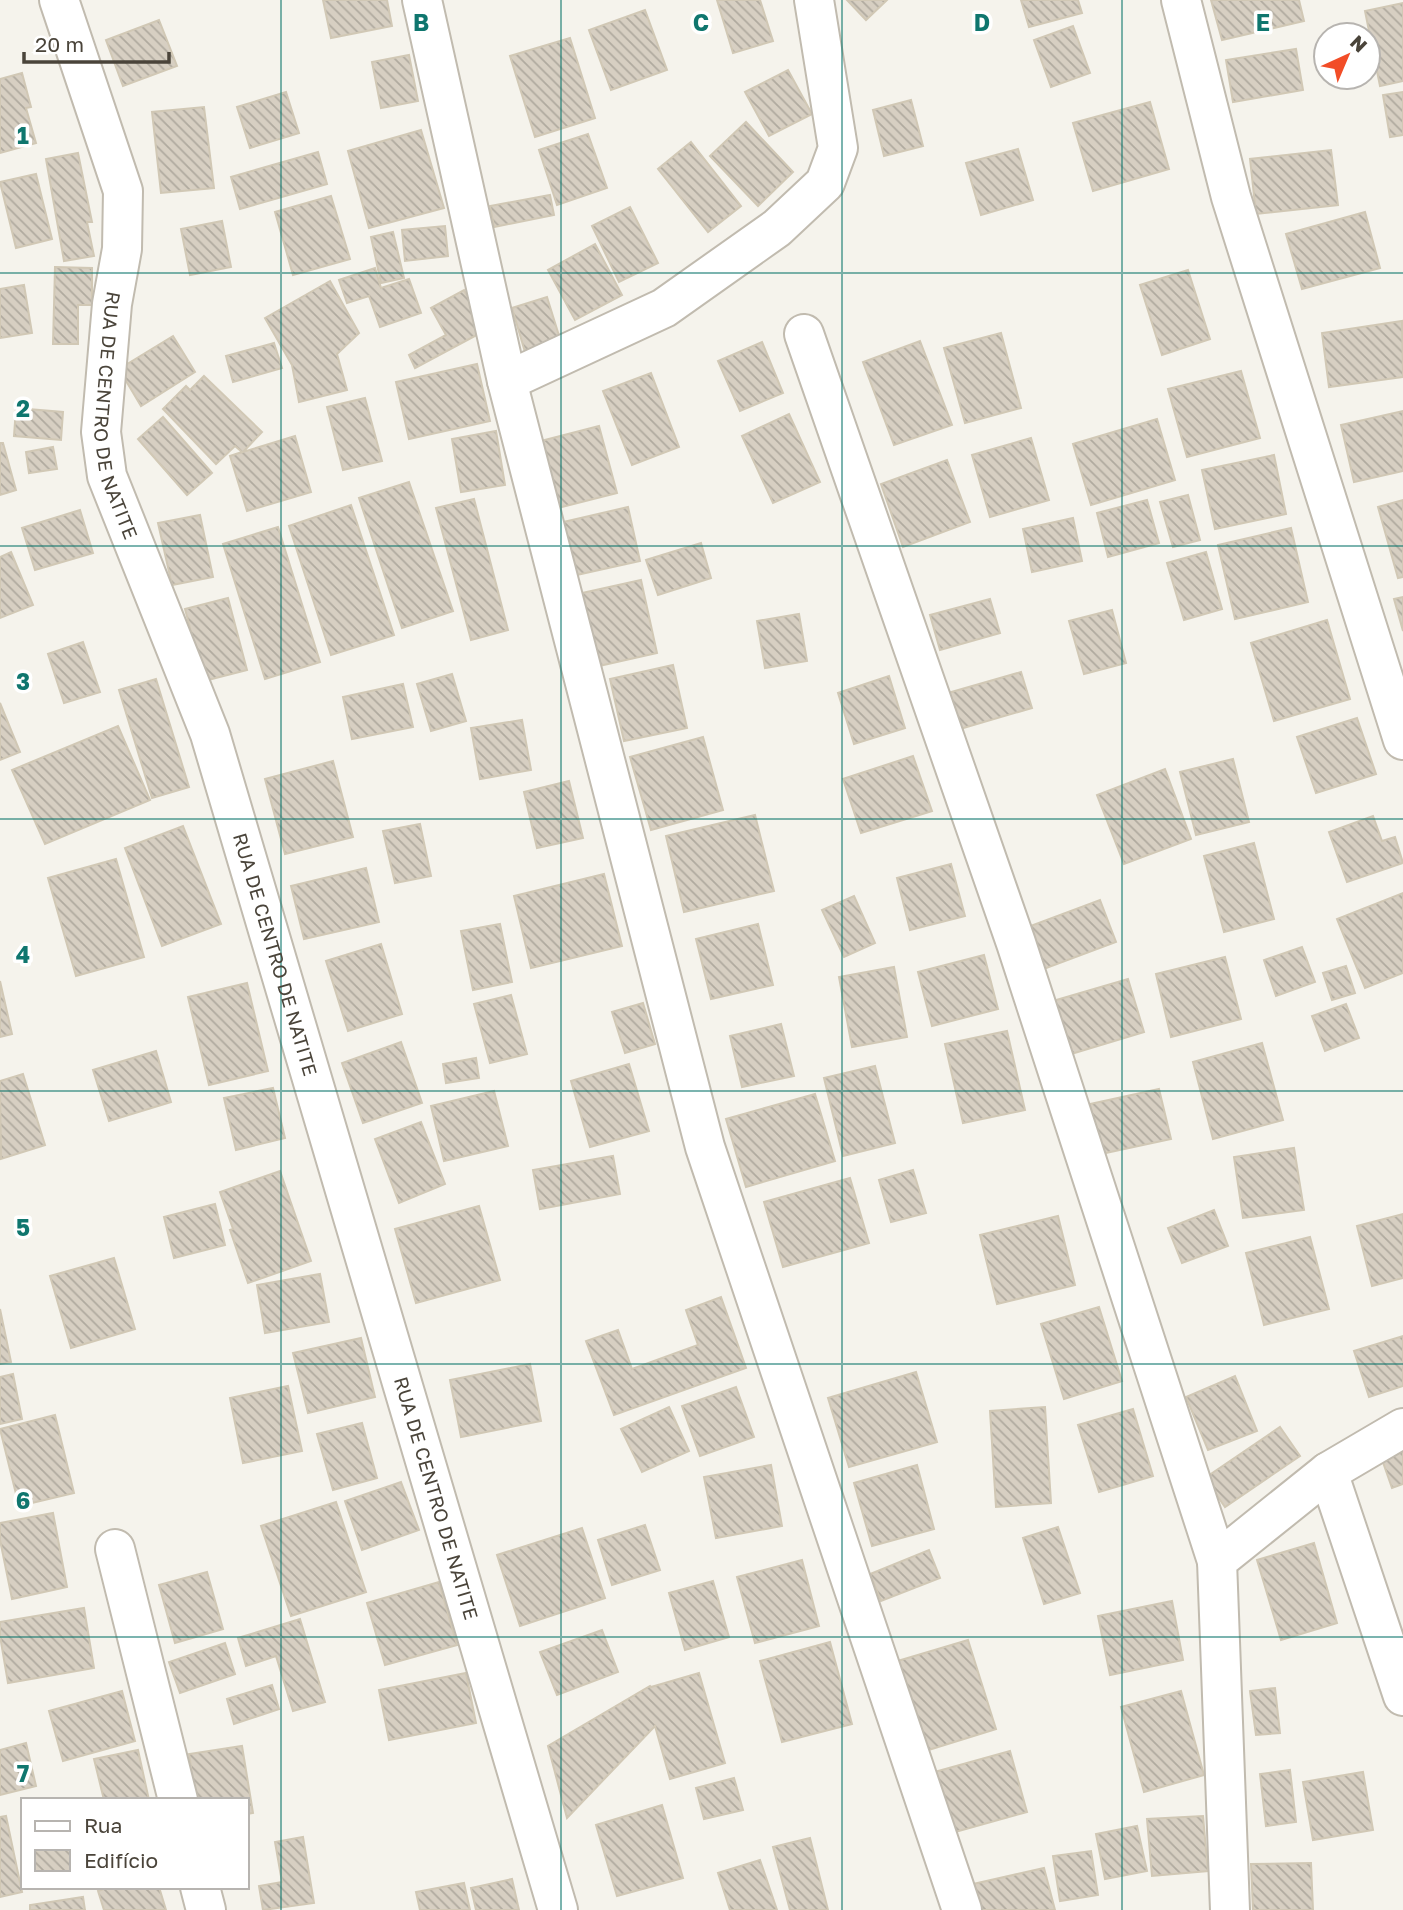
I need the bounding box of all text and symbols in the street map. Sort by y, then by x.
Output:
text: B [413,8,429,36]
text: C [693,8,709,36]
text: D [974,8,990,36]
text: E [1256,8,1270,36]
scale bar [24,21,170,65]
north arrow [1312,21,1382,91]
text: N [1346,30,1372,57]
text: 20 m [35,31,84,57]
text: 1 [17,121,29,149]
street label: RUA DE CENTRO DE NATITE [90,290,143,542]
text: 2 [16,394,30,422]
text: 3 [16,667,30,695]
street label: RUA DE CENTRO DE NATITE [229,830,323,1079]
text: 4 [16,940,30,968]
text: 5 [16,1213,30,1241]
street label: RUA DE CENTRO DE NATITE [390,1374,483,1622]
text: 6 [16,1486,30,1514]
text: 7 [17,1759,29,1787]
legend [21,1798,248,1889]
text: Rua [84,1812,122,1838]
text: Edifício [84,1847,158,1873]

